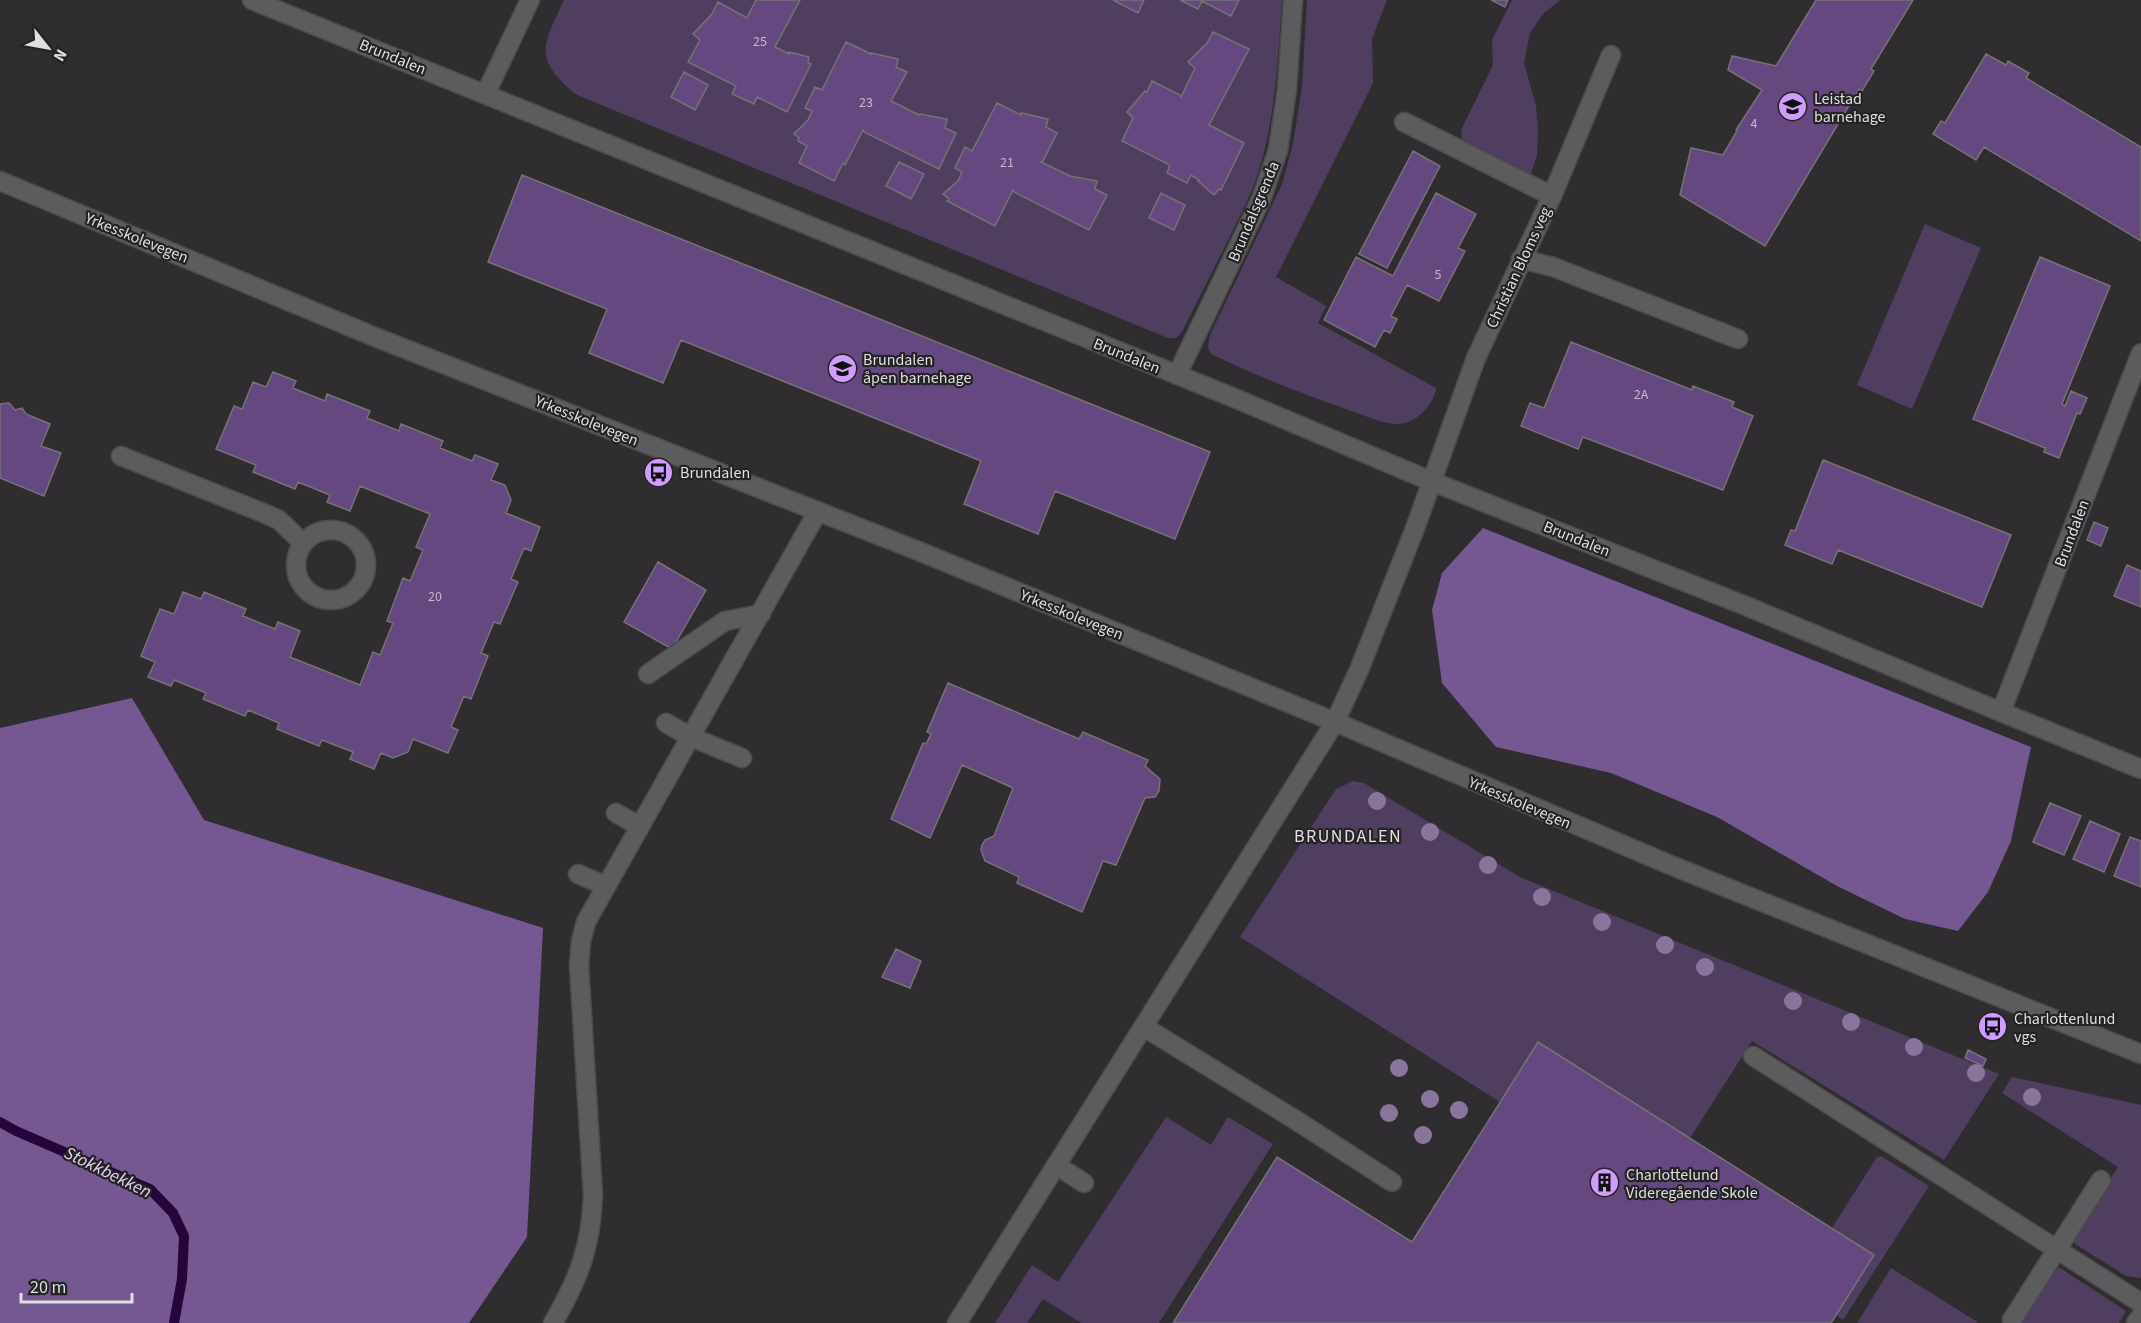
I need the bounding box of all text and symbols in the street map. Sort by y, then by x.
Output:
north arrow [18,18,78,78]
house number: 25 [753,32,767,52]
street label: Brundalen [356,34,429,80]
text: N [48,45,72,65]
place label: Leistad barnehage [1814,88,1886,128]
school or university icon: Leistad barnehage [1777,91,1809,123]
house number: 23 [859,93,873,113]
house number: 4 [1751,114,1758,134]
house number: 21 [1000,153,1014,173]
street label: Brundalsgrenda [1223,158,1285,265]
street label: Christian Bloms veg [1481,203,1557,332]
street label: Yrkesskolevegen [81,207,192,269]
house number: 5 [1435,265,1442,285]
street label: Brundalen [1090,333,1163,379]
place label: Brundalen åpen barnehage [863,349,971,389]
school or university icon: Brundalen åpen barnehage [826,352,858,384]
house number: 2A [1634,385,1649,405]
street label: Yrkesskolevegen [531,390,642,452]
bus stop icon: Brundalen [643,456,675,488]
place label: Brundalen [680,462,750,484]
street label: Brundalen [2049,497,2095,570]
street label: Brundalen [1540,516,1613,562]
street label: Yrkesskolevegen [1016,584,1127,646]
house number: 20 [428,587,442,607]
street label: Yrkesskolevegen [1464,771,1574,834]
district label: BRUNDALEN [1294,824,1402,849]
place label: Charlottenlund vgs [2014,1008,2115,1048]
bus stop icon: Charlottenlund vgs [1977,1011,2009,1043]
water label: Stokkbekken [60,1141,156,1204]
place label: Charlottelund Videregående Skole [1626,1164,1758,1204]
building icon: Charlottelund Videregående Skole [1589,1167,1621,1199]
scale bar [21,1266,132,1304]
text: 20 m [30,1275,66,1300]

